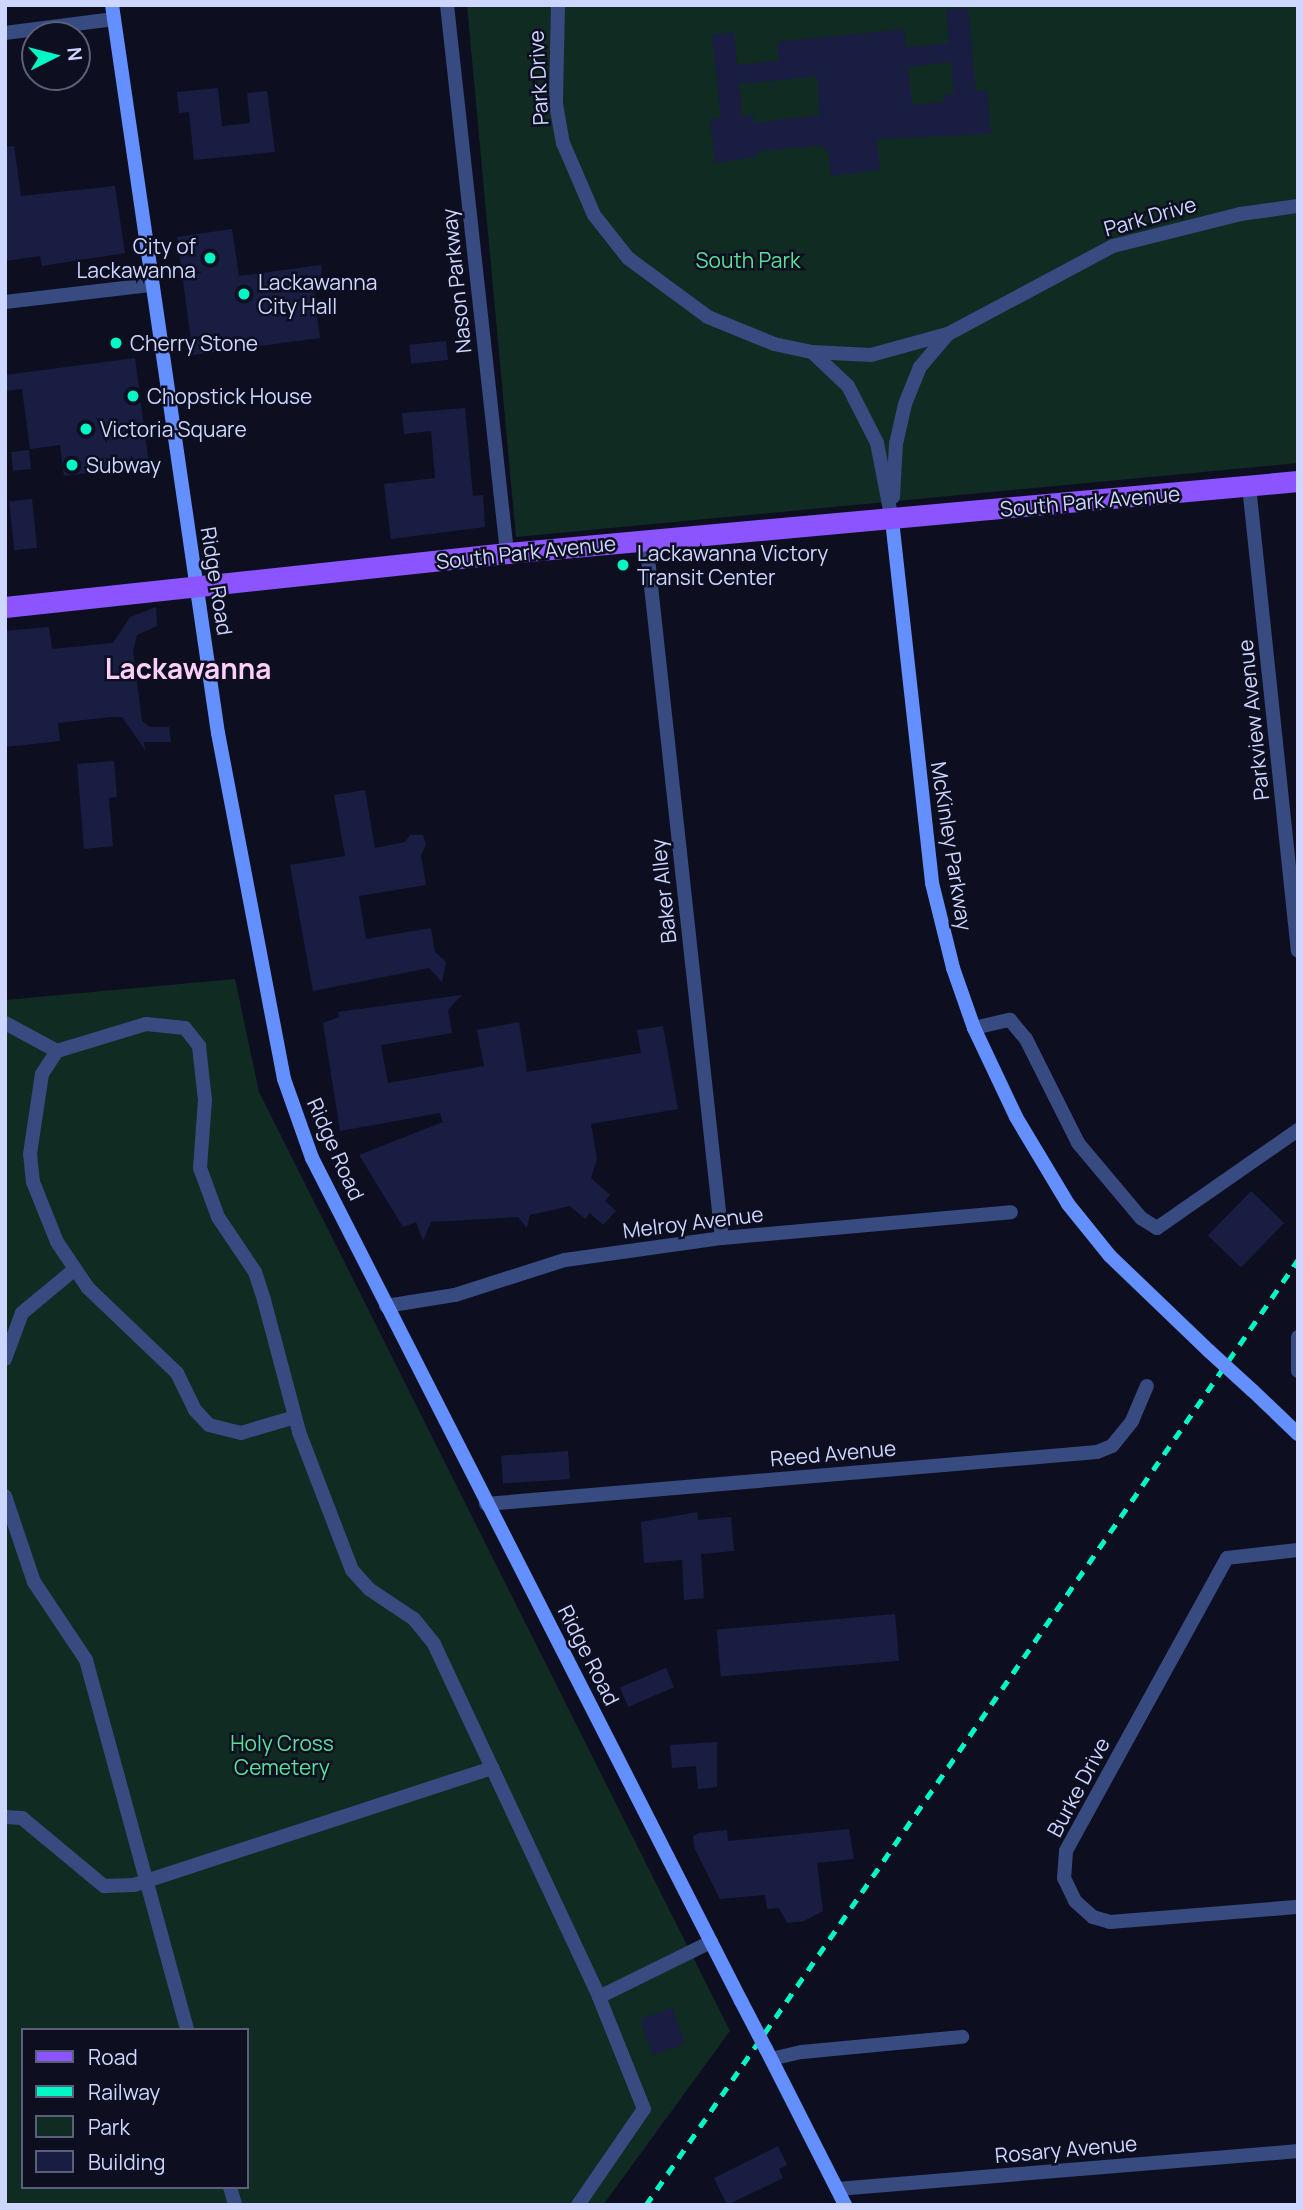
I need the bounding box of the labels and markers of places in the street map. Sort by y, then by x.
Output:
place label: City of Lackawanna [77,233,196,283]
marker: City of Lackawanna [202,250,218,266]
place label: Lackawanna City Hall [258,269,377,319]
marker: Lackawanna City Hall [236,286,252,302]
place label: Cherry Stone [130,330,258,356]
marker: Cherry Stone [108,335,124,351]
place label: Chopstick House [147,383,312,409]
marker: Chopstick House [125,388,141,404]
place label: Victoria Square [100,416,247,442]
marker: Victoria Square [78,421,94,437]
place label: Subway [86,452,161,478]
marker: Subway [64,457,80,473]
place label: Lackawanna Victory Transit Center [637,540,828,590]
marker: Lackawanna Victory Transit Center [615,557,631,573]

